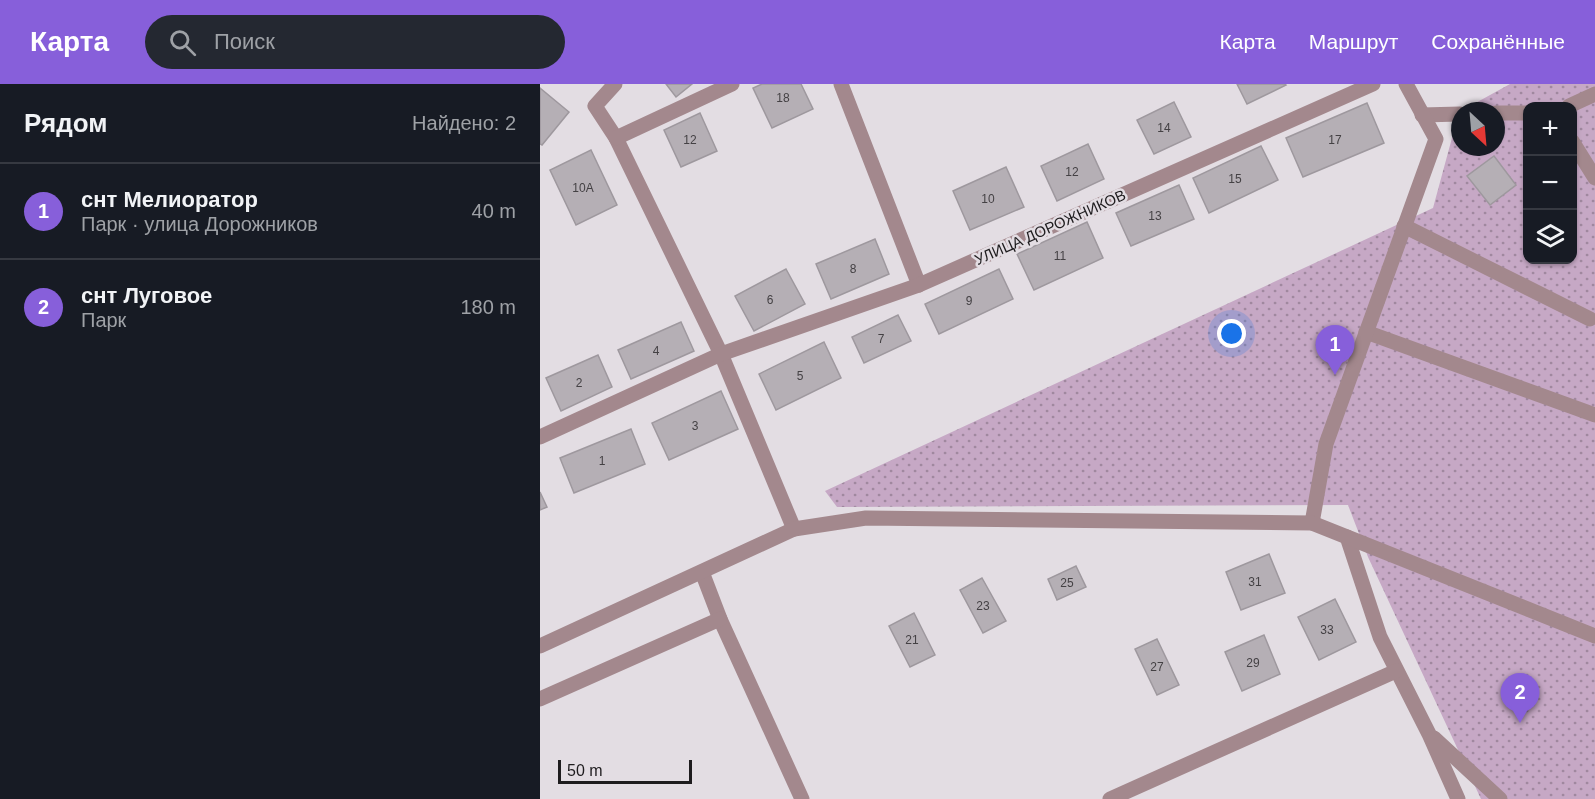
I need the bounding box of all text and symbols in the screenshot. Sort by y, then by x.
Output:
search box [145,15,565,69]
text: Карта [30,26,109,57]
icon: search [166,26,199,59]
text: Поиск [214,29,275,54]
text: Карта [1220,30,1276,53]
text: Маршрут [1309,30,1398,53]
text: Сохранённые [1431,30,1565,53]
house number: 18 [776,91,790,105]
north arrow [1451,102,1505,156]
map controls [1523,102,1577,264]
button: + [1523,102,1577,156]
text: Рядом [24,108,107,138]
text: Найдено: 2 [412,112,516,134]
house number: 14 [1157,121,1171,135]
house number: 12 [683,133,697,147]
house number: 17 [1328,133,1342,147]
button: − [1523,156,1577,210]
house number: 12 [1065,165,1079,179]
house number: 15 [1228,172,1242,186]
house number: 10А [572,181,594,195]
street label: УЛИЦА ДОРОЖНИКОВ [972,186,1128,268]
text: снт Мелиоратор [81,187,258,212]
house number: 10 [981,192,995,206]
text: 1 [38,200,49,222]
text: 40 m [472,200,516,222]
house number: 13 [1148,209,1162,223]
button: layers [1523,210,1577,264]
text: Парк · улица Дорожников [81,213,318,235]
house number: 11 [1054,249,1067,263]
house number: 8 [850,262,857,276]
text: снт Луговое [81,283,212,308]
house number: 6 [767,293,774,307]
house number: 9 [966,294,973,308]
text: 2 [38,296,49,318]
text: 180 m [460,296,516,318]
text: Парк [81,309,126,331]
your location [1217,319,1246,348]
pin: 1 [1316,326,1354,375]
house number: 7 [878,332,885,346]
house number: 4 [653,344,660,358]
house number: 5 [797,369,804,383]
house number: 2 [576,376,583,390]
house number: 3 [692,419,699,433]
house number: 1 [599,454,606,468]
house number: 31 [1248,575,1262,589]
house number: 25 [1060,576,1074,590]
house number: 23 [976,599,990,613]
house number: 33 [1320,623,1334,637]
house number: 21 [905,633,919,647]
house number: 29 [1246,656,1260,670]
house number: 27 [1150,660,1164,674]
pin: 2 [1500,674,1540,723]
scale bar [558,757,692,784]
text: 50 m [567,762,603,779]

